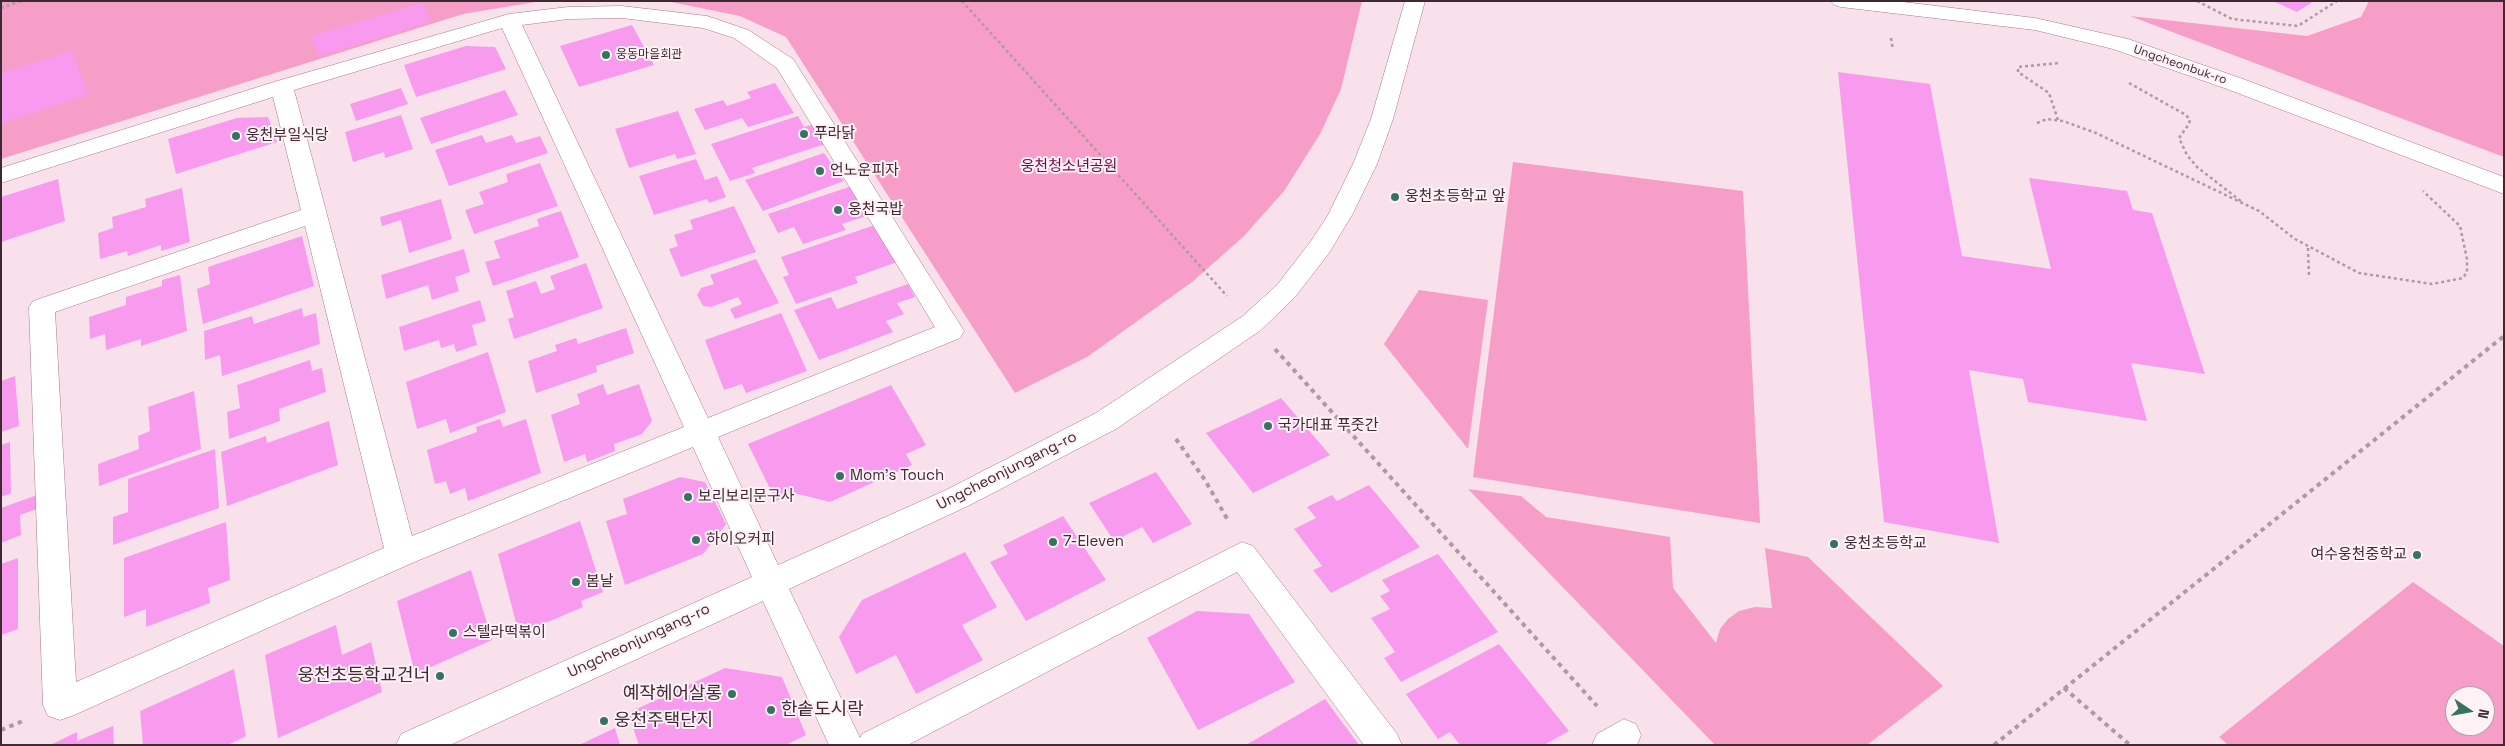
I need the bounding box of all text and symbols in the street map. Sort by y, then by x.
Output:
street label: Ungcheonbuk-ro [2131,42,2229,88]
place label: 웅동마을회관 [616,48,682,62]
marker: 웅동마을회관 [600,49,612,61]
place label: 푸라닭 [814,125,855,143]
place label: 웅천부일식당 [246,127,329,145]
marker: 푸라닭 [798,128,810,140]
marker: 웅천부일식당 [230,130,242,142]
park label: 웅천청소년공원 [1021,158,1117,176]
place label: 언노운피자 [830,162,899,180]
marker: 언노운피자 [814,165,826,177]
place label: 웅천초등학교 앞 [1405,188,1505,206]
marker: 웅천초등학교 앞 [1389,191,1401,203]
place label: 웅천국밥 [848,201,903,219]
marker: 웅천국밥 [832,204,844,216]
place label: 국가대표 푸줏간 [1278,417,1378,435]
marker: 국가대표 푸줏간 [1262,420,1274,432]
street label: Ungcheonjungang-ro [934,428,1080,514]
place label: Mom's Touch [850,467,944,485]
marker: Mom's Touch [834,470,846,482]
place label: 보리보리문구사 [698,488,795,506]
marker: 보리보리문구사 [682,491,694,503]
place label: 하이오커피 [706,531,775,549]
place label: 7-Eleven [1063,533,1124,551]
marker: 하이오커피 [690,534,702,546]
place label: 웅천초등학교 [1844,535,1927,553]
marker: 7-Eleven [1047,536,1059,548]
marker: 웅천초등학교 [1828,538,1840,550]
place label: 여수웅천중학교 [2310,546,2407,564]
marker: 여수웅천중학교 [2411,549,2423,561]
place label: 봄날 [586,573,614,591]
marker: 봄날 [570,576,582,588]
street label: Ungcheonjungang-ro [565,600,713,682]
place label: 스텔라떡볶이 [463,624,546,642]
marker: 스텔라떡볶이 [447,627,459,639]
place label: 웅천초등학교건너 [298,665,430,687]
marker: 웅천초등학교건너 [434,670,446,682]
place label: 예작헤어살롱 [623,683,722,705]
north arrow [2445,686,2495,736]
marker: 예작헤어살롱 [726,688,738,700]
place label: 한솥도시락 [781,699,864,721]
marker: 한솥도시락 [765,704,777,716]
text: N [2474,707,2493,720]
place label: 웅천주택단지 [614,710,713,732]
marker: 웅천주택단지 [598,715,610,727]

